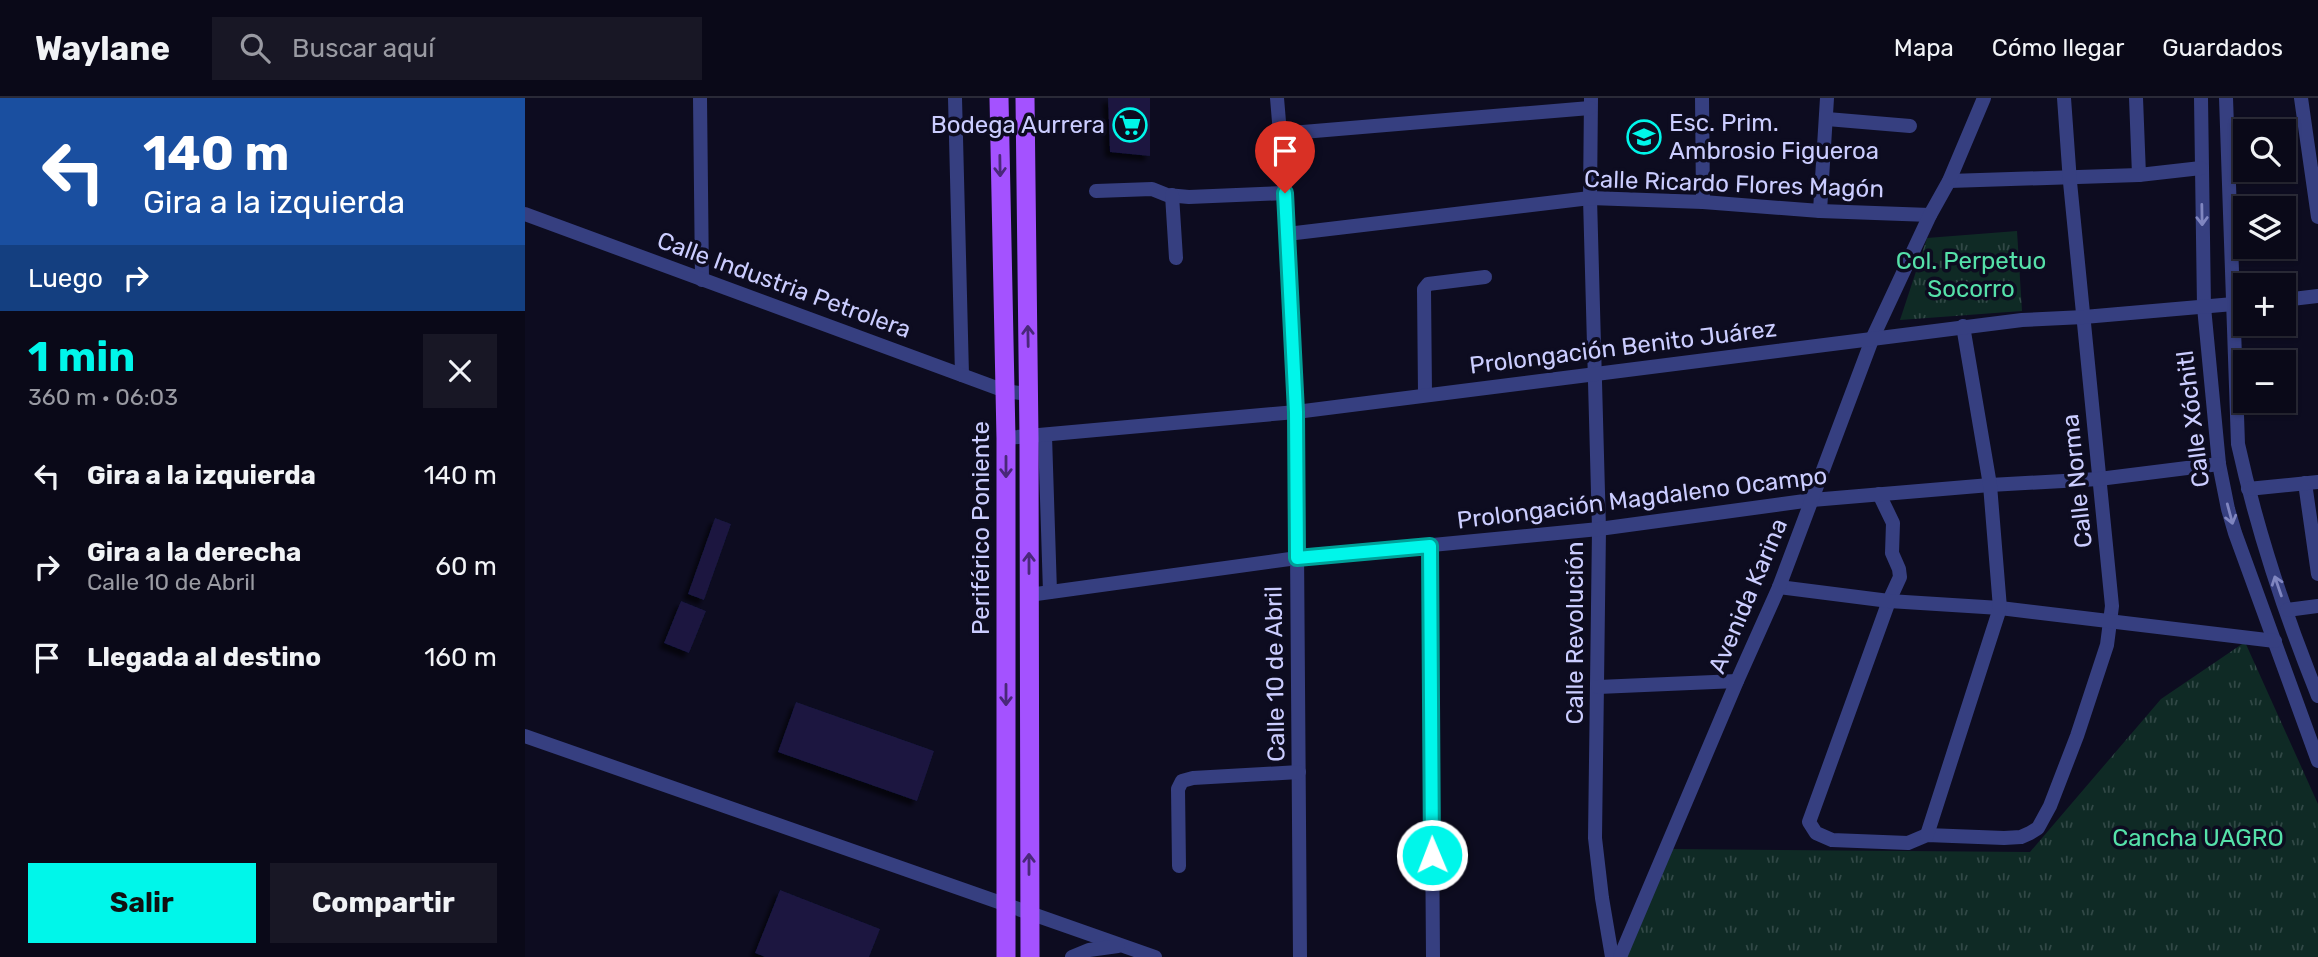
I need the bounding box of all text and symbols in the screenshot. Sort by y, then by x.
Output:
search box [212,17,702,80]
text: Waylane [35,29,170,68]
icon: search [236,29,274,67]
text: Buscar aquí [292,33,435,64]
text: Mapa [1894,34,1954,62]
text: Cómo llegar [1992,34,2124,62]
text: Guardados [2162,34,2283,62]
supermarket icon: Bodega Aurrera [1111,106,1149,144]
place label: Esc. Prim. Ambrosio Figueroa [1669,109,1879,165]
place label: Bodega Aurrera [931,111,1105,139]
school or university icon: Esc. Prim. Ambrosio Figueroa [1625,118,1663,156]
map controls [2233,119,2296,413]
button: search [2233,119,2296,182]
pin [1255,121,1315,193]
text: 140 m [143,124,289,182]
icon: left [28,126,119,217]
icon: arrive [1266,132,1304,170]
one-way arrow [994,154,1007,177]
street label: Calle Ricardo Flores Magón [1584,165,1884,203]
text: Gira a la izquierda [143,183,405,221]
button: layers [2233,196,2296,259]
one-way arrow [2195,203,2208,226]
street label: Calle Industria Petrolera [653,226,915,344]
park label: Col. Perpetuo Socorro [1896,247,2046,303]
icon: right [117,259,155,297]
text: Luego [28,263,103,294]
button: + [2233,273,2296,336]
street label: Prolongación Benito Juárez [1468,314,1778,380]
one-way arrow [1021,325,1035,348]
text: 1 min [28,332,135,382]
button: close [423,334,497,408]
street label: Calle Xóchitl [2171,349,2215,489]
button: − [2233,350,2296,413]
text: 360 m · 06:03 [28,383,178,411]
street label: Calle Norma [2056,413,2098,549]
street label: Periférico Poniente [967,421,995,635]
one-way arrow [999,455,1013,478]
icon: left [28,457,66,495]
text: Gira a la izquierda [87,460,316,491]
text: 140 m [424,460,497,491]
street label: Prolongación Magdaleno Ocampo [1455,461,1829,535]
one-way arrow [2224,502,2237,525]
street label: Avenida Karina [1703,514,1793,678]
text: Gira a la derecha [87,537,301,568]
street label: Calle Revolución [1561,541,1589,725]
icon: right [28,548,66,586]
text: 60 m [435,551,497,582]
one-way arrow [1022,552,1036,575]
text: Calle 10 de Abril [87,568,255,596]
one-way arrow [2271,575,2283,597]
street label: Calle 10 de Abril [1259,586,1291,762]
icon: arrive [28,639,66,677]
text: Llegada al destino [87,642,321,673]
text: 160 m [424,642,497,673]
one-way arrow [999,683,1013,706]
position arrow [1395,818,1469,892]
park label: Cancha UAGRO [2112,824,2284,852]
one-way arrow [1022,853,1036,876]
button: Salir [28,863,256,943]
button: Compartir [270,863,497,943]

